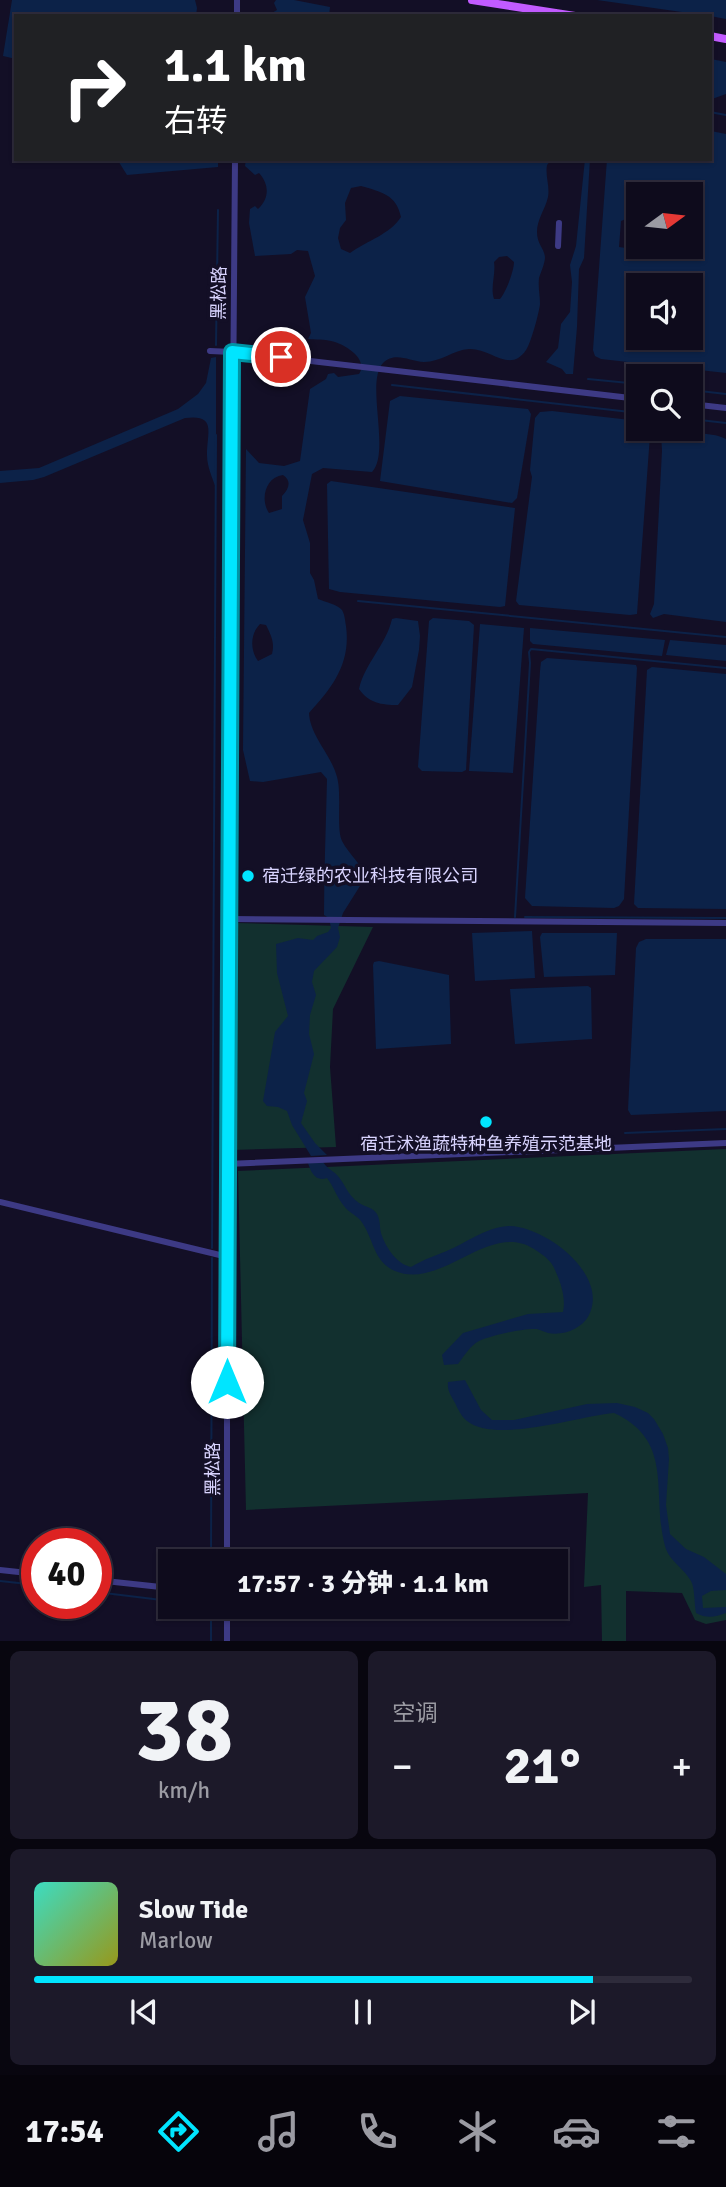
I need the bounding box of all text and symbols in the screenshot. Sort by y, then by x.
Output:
text: 1.1 km [164,35,307,95]
icon: right [49,42,140,133]
text: 右转 [164,102,228,141]
north arrow [626,182,704,259]
map controls [626,182,703,441]
street label: 黑松路 [208,266,230,320]
button: sound [626,273,703,350]
pin [251,327,311,387]
icon: arrive [262,338,300,376]
button: search [626,364,703,441]
place label: 宿迁绿的农业科技有限公司 [262,865,478,887]
marker: 宿迁绿的农业科技有限公司 [240,868,256,884]
marker: 宿迁沭渔蔬特种鱼养殖示范基地 [478,1114,494,1130]
place label: 宿迁沭渔蔬特种鱼养殖示范基地 [360,1133,612,1155]
position arrow [190,1345,264,1419]
street label: 黑松路 [202,1442,224,1496]
speed limit sign: 40 [21,1528,112,1619]
text: 17:57 · 3 分钟 · 1.1 km [237,1568,489,1600]
text: 38 [135,1674,233,1787]
text: 空调 [392,1699,438,1728]
text: 21° [504,1734,580,1798]
text: − [392,1743,413,1790]
text: + [671,1743,692,1790]
text: km/h [158,1776,210,1805]
text: Slow Tide [139,1894,248,1926]
text: Marlow [139,1926,213,1955]
icon: previous [125,1993,163,2031]
icon: pause [344,1993,382,2031]
icon: next [563,1993,601,2031]
icon: directions [154,2107,203,2156]
icon: music [254,2107,303,2156]
icon: phone [353,2107,402,2156]
icon: climate [453,2107,502,2156]
icon: car [552,2107,601,2156]
icon: filters [652,2107,701,2156]
text: 17:54 [25,2112,104,2151]

